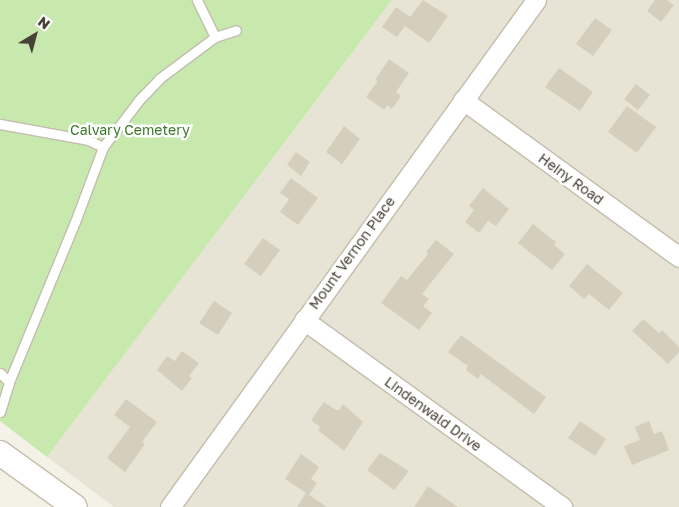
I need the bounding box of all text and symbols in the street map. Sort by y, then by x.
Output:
north arrow [10,10,60,60]
text: N [35,13,54,33]
park label: Calvary Cemetery [70,122,190,138]
street label: Heiny Road [535,150,607,208]
street label: Mount Vernon Place [306,193,398,313]
street label: Lindenwald Drive [381,373,485,455]

